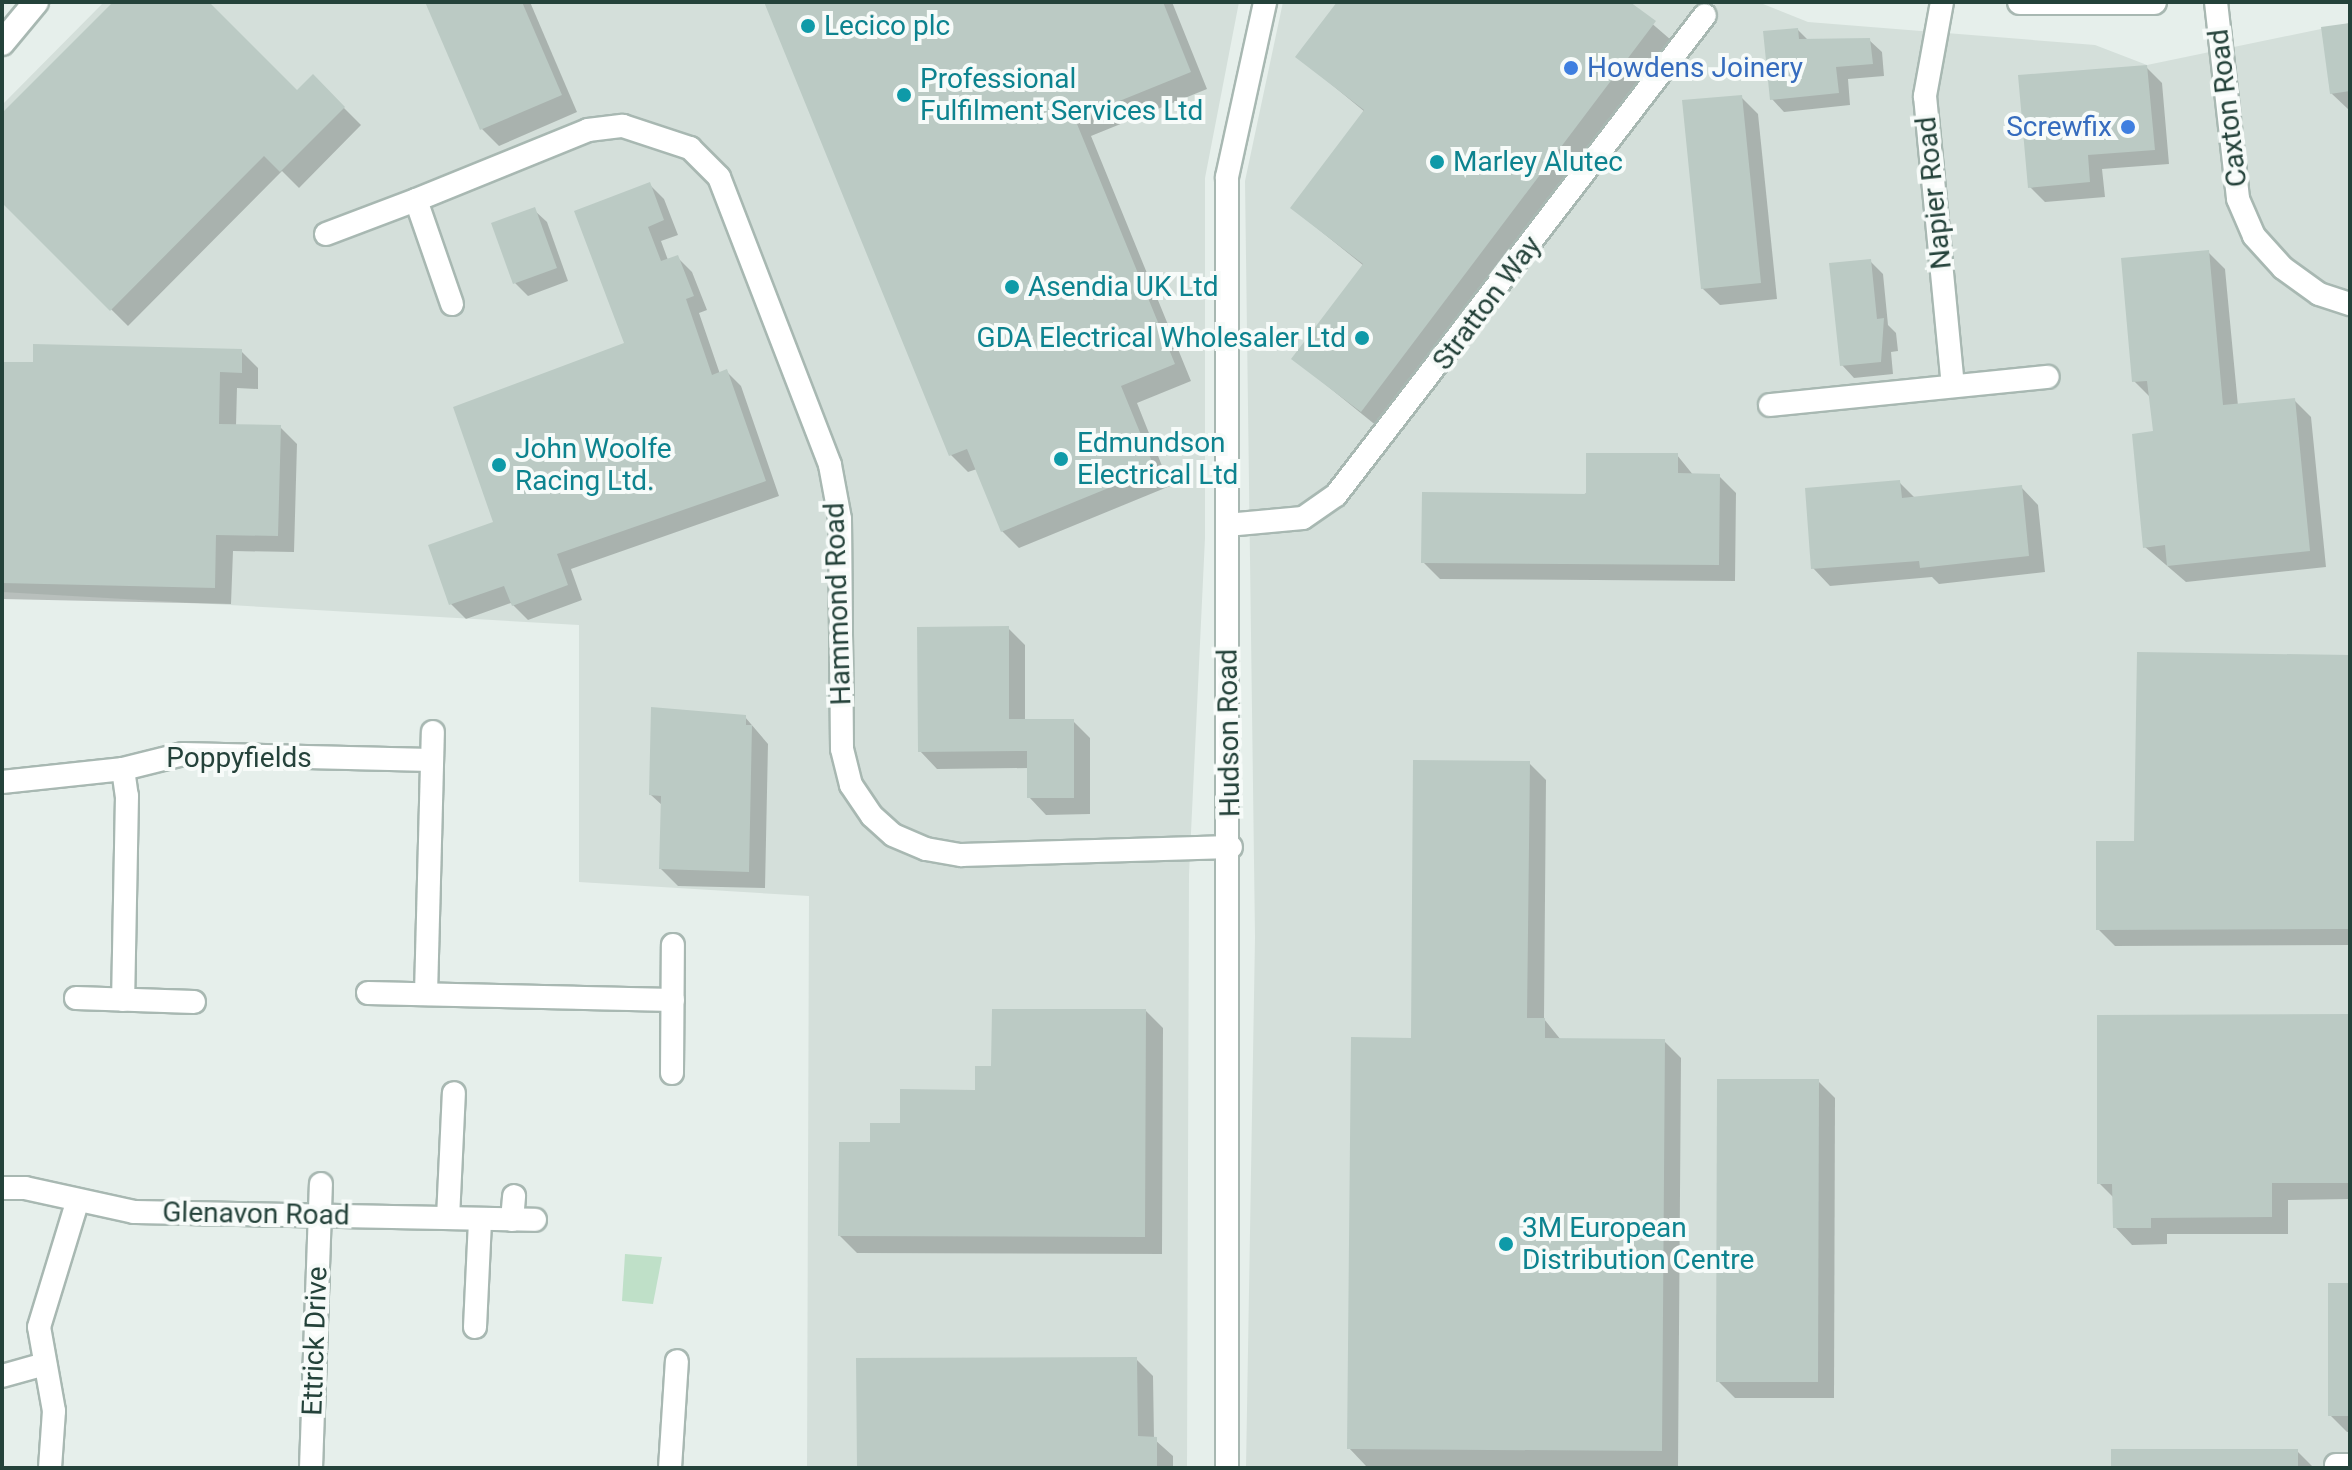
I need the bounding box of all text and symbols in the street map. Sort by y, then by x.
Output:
place label: Lecico plc [824,9,950,43]
marker: Lecico plc [799,17,817,35]
street label: Caxton Road [2202,27,2254,189]
place label: Howdens Joinery [1587,51,1803,85]
marker: Howdens Joinery [1562,59,1580,77]
place label: Professional Fulfilment Services Ltd [920,62,1203,128]
marker: Professional Fulfilment Services Ltd [895,86,913,104]
place label: Screwfix [2006,110,2112,144]
street label: Napier Road [1909,115,1959,271]
marker: Screwfix [2119,118,2137,136]
place label: Marley Alutec [1453,145,1623,179]
marker: Marley Alutec [1428,153,1446,171]
street label: Stratton Way [1426,229,1548,377]
place label: Asendia UK Ltd [1028,270,1219,304]
marker: Asendia UK Ltd [1003,278,1021,296]
place label: GDA Electrical Wholesaler Ltd [977,321,1346,355]
marker: GDA Electrical Wholesaler Ltd [1353,329,1371,347]
place label: Edmundson Electrical Ltd [1077,426,1238,492]
place label: John Woolfe Racing Ltd. [515,432,672,498]
marker: Edmundson Electrical Ltd [1052,450,1070,468]
marker: John Woolfe Racing Ltd. [490,456,508,474]
street label: Hammond Road [818,502,858,706]
street label: Hudson Road [1211,649,1247,817]
street label: Poppyfields [166,741,312,775]
street label: Glenavon Road [162,1196,350,1232]
place label: 3M European Distribution Centre [1522,1211,1754,1277]
marker: 3M European Distribution Centre [1497,1235,1515,1253]
street label: Ettrick Drive [296,1266,334,1416]

